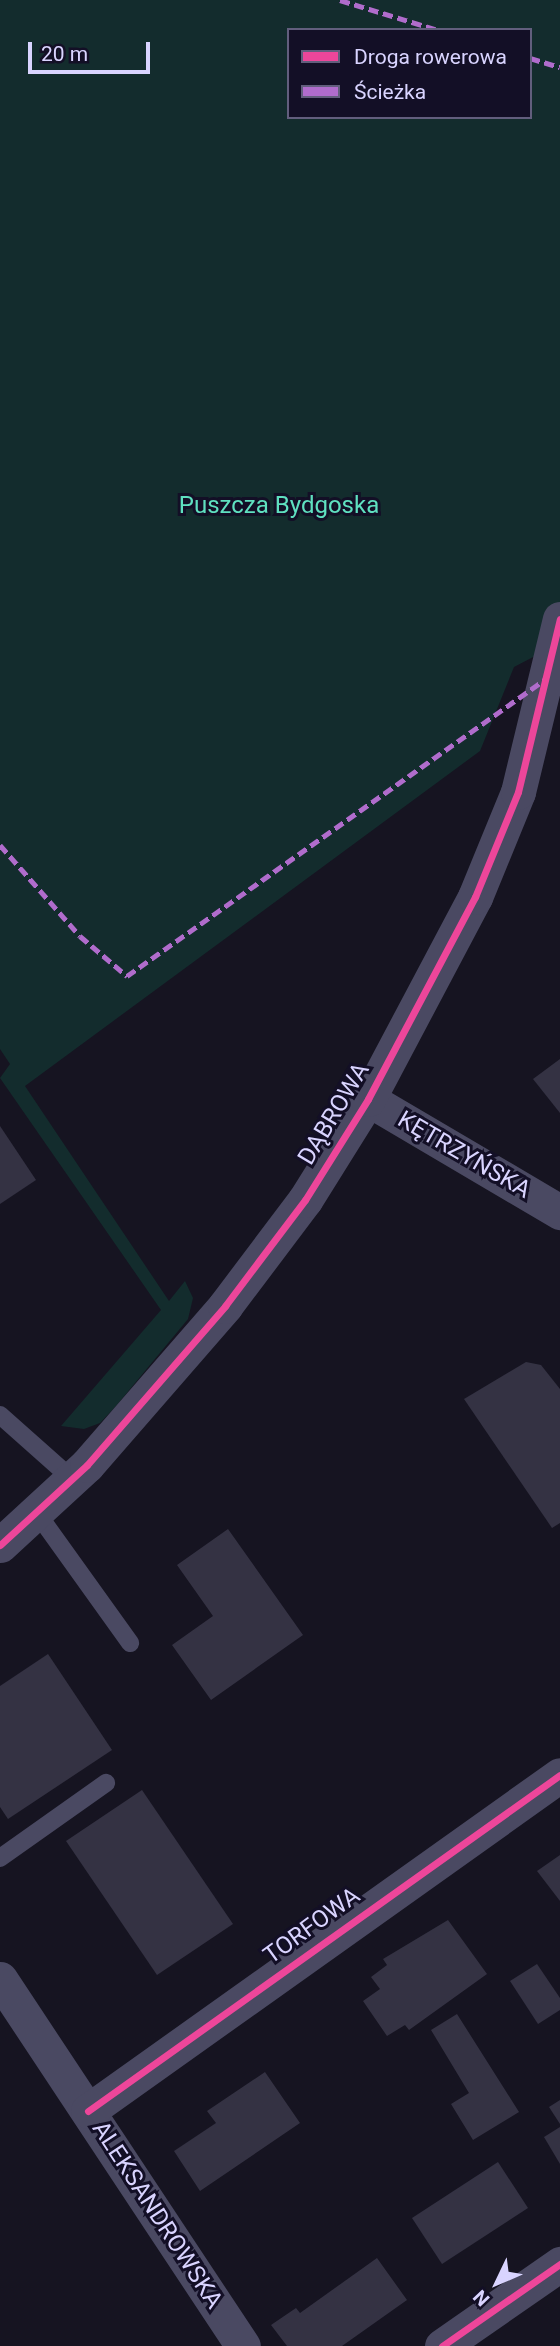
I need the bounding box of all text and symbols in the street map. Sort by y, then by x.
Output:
scale bar [32,28,154,72]
legend [287,28,532,119]
text: 20 m [41,42,88,66]
text: Droga rowerowa [354,45,507,69]
text: Ścieżka [354,80,426,104]
park label: Puszcza Bydgoska [179,492,379,520]
street label: DĄBROWA [292,1058,376,1170]
street label: KĘTRZYŃSKA [392,1105,536,1205]
street label: TORFOWA [258,1882,366,1970]
street label: ALEKSANDROWSKA [86,2116,228,2314]
north arrow [462,2248,532,2318]
text: N [469,2285,494,2311]

